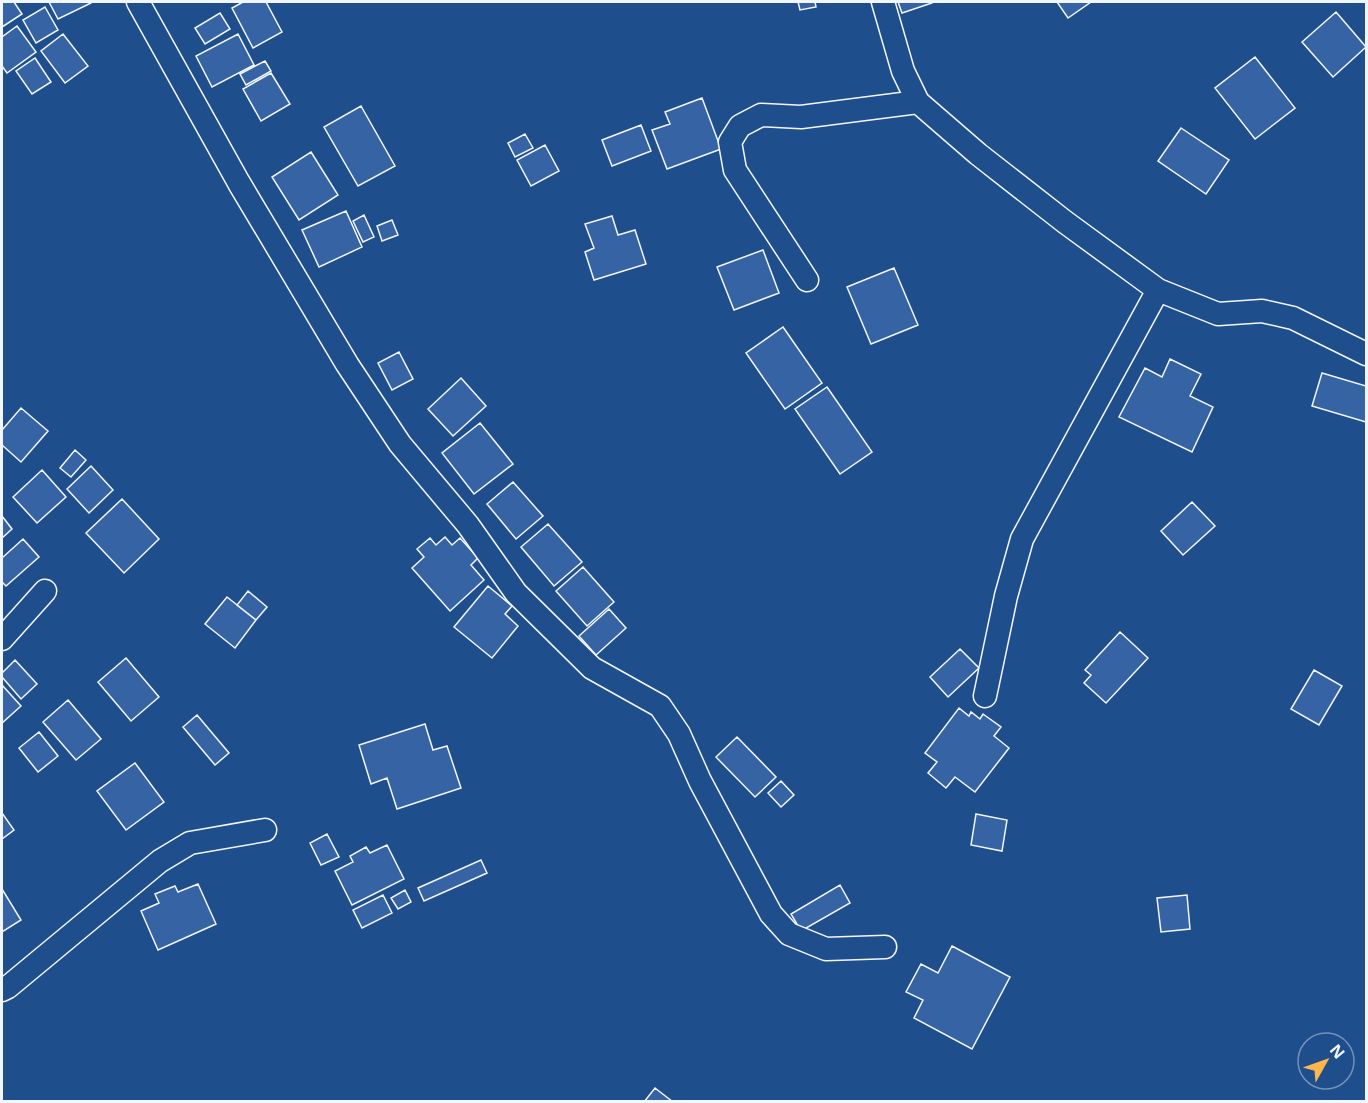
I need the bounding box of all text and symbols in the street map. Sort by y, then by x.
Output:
north arrow [1296,1031,1356,1091]
text: N [1325,1039,1350,1063]

